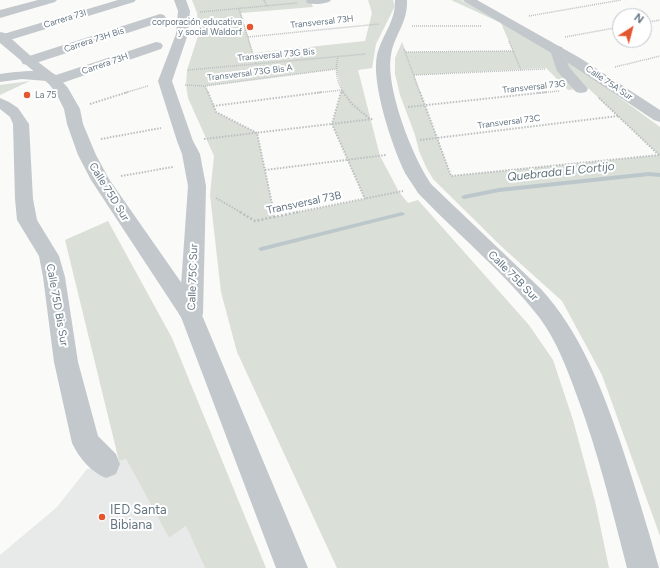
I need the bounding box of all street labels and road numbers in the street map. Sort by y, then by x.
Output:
street label: Carrera 73I [42,7,88,31]
street label: Transversal 73H [290,13,354,31]
street label: Carrera 73H Bis [63,25,125,55]
street label: Transversal 73G Bis [237,46,315,64]
street label: Carrera 73H [80,51,130,77]
street label: Transversal 73G Bis A [207,62,293,84]
street label: Calle 75A Sur [584,63,634,103]
street label: Transversal 73G [502,78,566,96]
street label: Transversal 73C [477,113,541,131]
street label: Calle 75D Sur [86,160,132,224]
street label: Transversal 73B [265,189,343,217]
street label: Calle 75C Sur [185,243,201,311]
street label: Calle 75B Sur [485,248,541,304]
street label: Calle 75D Bis Sur [43,263,71,347]

